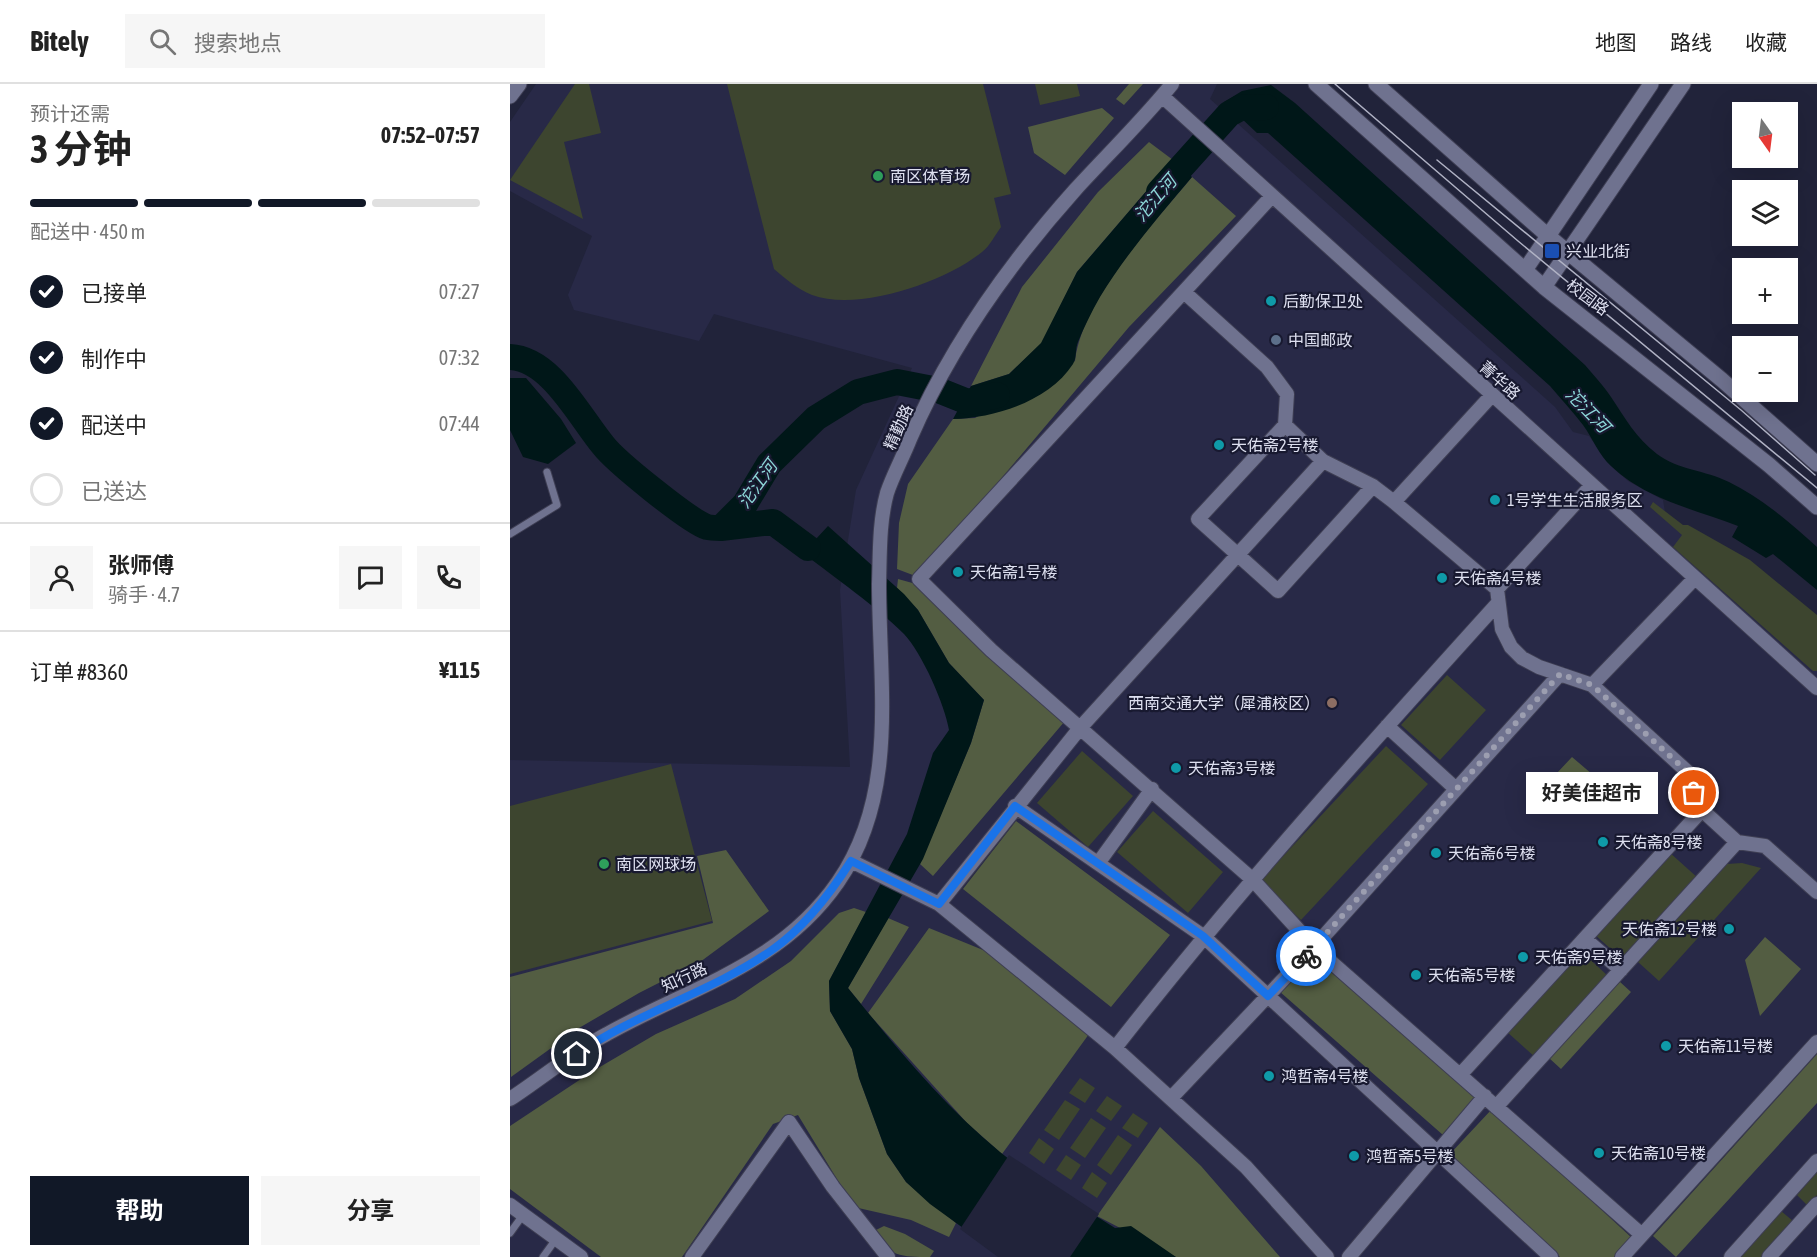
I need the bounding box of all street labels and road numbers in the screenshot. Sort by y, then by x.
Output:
street label: 校园路 [1563,275,1613,319]
street label: 菁华路 [1476,357,1524,403]
street label: 精勤路 [880,401,916,453]
street label: 知行路 [658,959,710,995]

